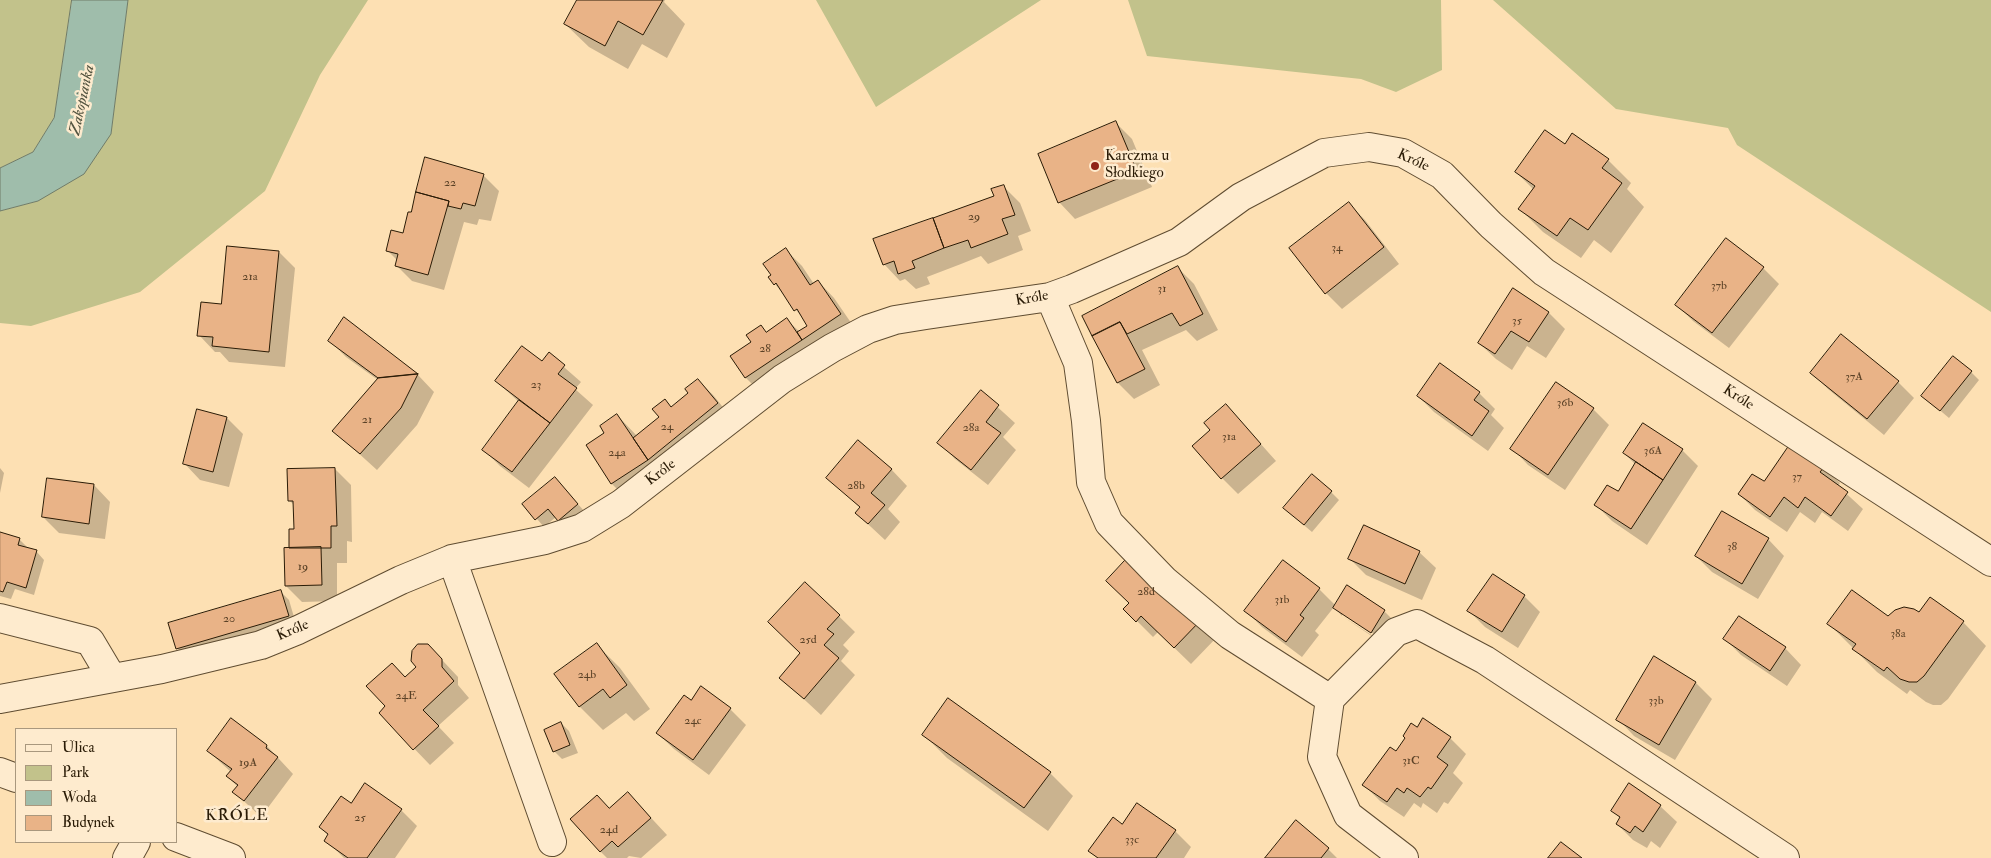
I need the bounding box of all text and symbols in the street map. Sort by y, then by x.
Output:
water label: Zakopianka [66,63,100,137]
street label: Króle [1394,146,1432,176]
place label: Karczma u Słodkiego [1105,148,1169,183]
marker: Karczma u Słodkiego [1089,160,1101,172]
house number: 22 [444,176,456,190]
house number: 29 [968,210,980,224]
house number: 34 [1331,241,1343,255]
house number: 21a [242,270,258,284]
house number: 37b [1711,279,1727,293]
house number: 31 [1158,282,1166,296]
street label: Króle [1014,287,1050,311]
house number: 35 [1512,314,1522,328]
house number: 28 [759,342,771,356]
house number: 37A [1845,370,1863,384]
house number: 23 [531,378,541,392]
street label: Króle [1719,381,1757,415]
house number: 36b [1557,396,1573,410]
house number: 21 [362,413,372,427]
house number: 24 [661,420,673,434]
house number: 28a [963,421,979,435]
house number: 31a [1222,430,1236,444]
house number: 36A [1644,444,1662,458]
house number: 24a [608,446,626,460]
street label: Króle [642,456,680,490]
house number: 37 [1792,470,1802,484]
house number: 28b [847,479,865,493]
house number: 38 [1727,540,1737,554]
house number: 19 [298,560,308,574]
house number: 28d [1137,585,1155,599]
house number: 31b [1275,593,1289,607]
house number: 20 [223,612,235,626]
street label: Króle [274,616,312,646]
house number: 38a [1890,627,1906,641]
house number: 25d [799,633,817,647]
house number: 24b [578,668,596,682]
house number: 24E [395,689,417,703]
house number: 33b [1648,694,1664,708]
house number: 24c [684,714,702,728]
legend [15,728,178,843]
text: Ulica [62,738,95,757]
house number: 31C [1402,754,1420,768]
house number: 19A [239,756,257,770]
text: Park [62,763,89,782]
text: Woda [62,788,97,807]
district label: KRÓLE [205,807,269,827]
house number: 25 [354,811,366,825]
text: Budynek [62,813,115,832]
house number: 24d [600,823,618,837]
house number: 33c [1125,833,1139,847]

